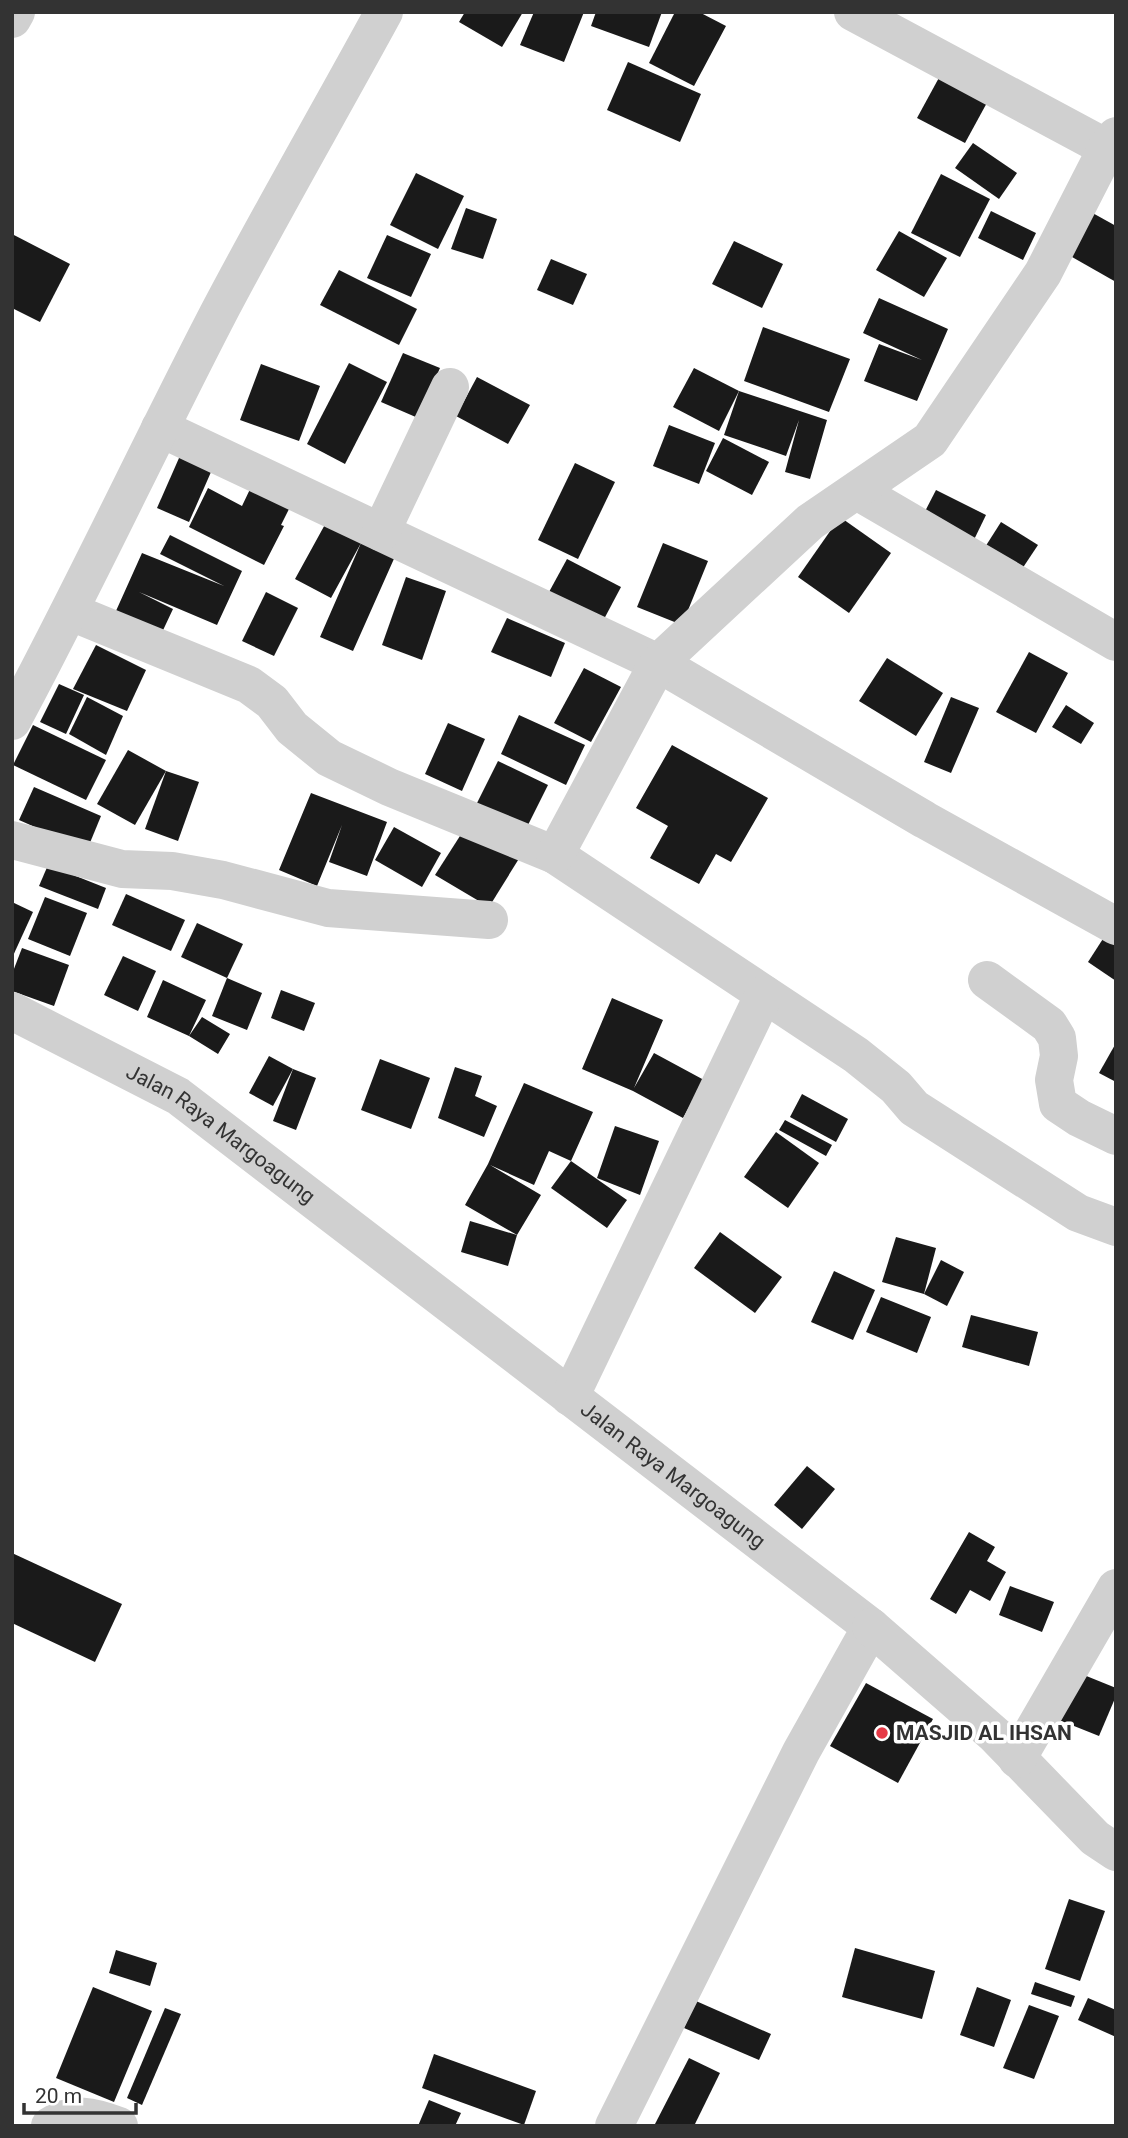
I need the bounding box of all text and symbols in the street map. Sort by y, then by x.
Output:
street label: Jalan Raya Margoagung [122,1060,320,1209]
street label: Jalan Raya Margoagung [576,1397,770,1553]
place label: MASJID AL IHSAN [896,1721,1072,1745]
marker: MASJID AL IHSAN [874,1725,890,1741]
scale bar [24,2072,136,2116]
text: 20 m [35,2084,82,2108]

